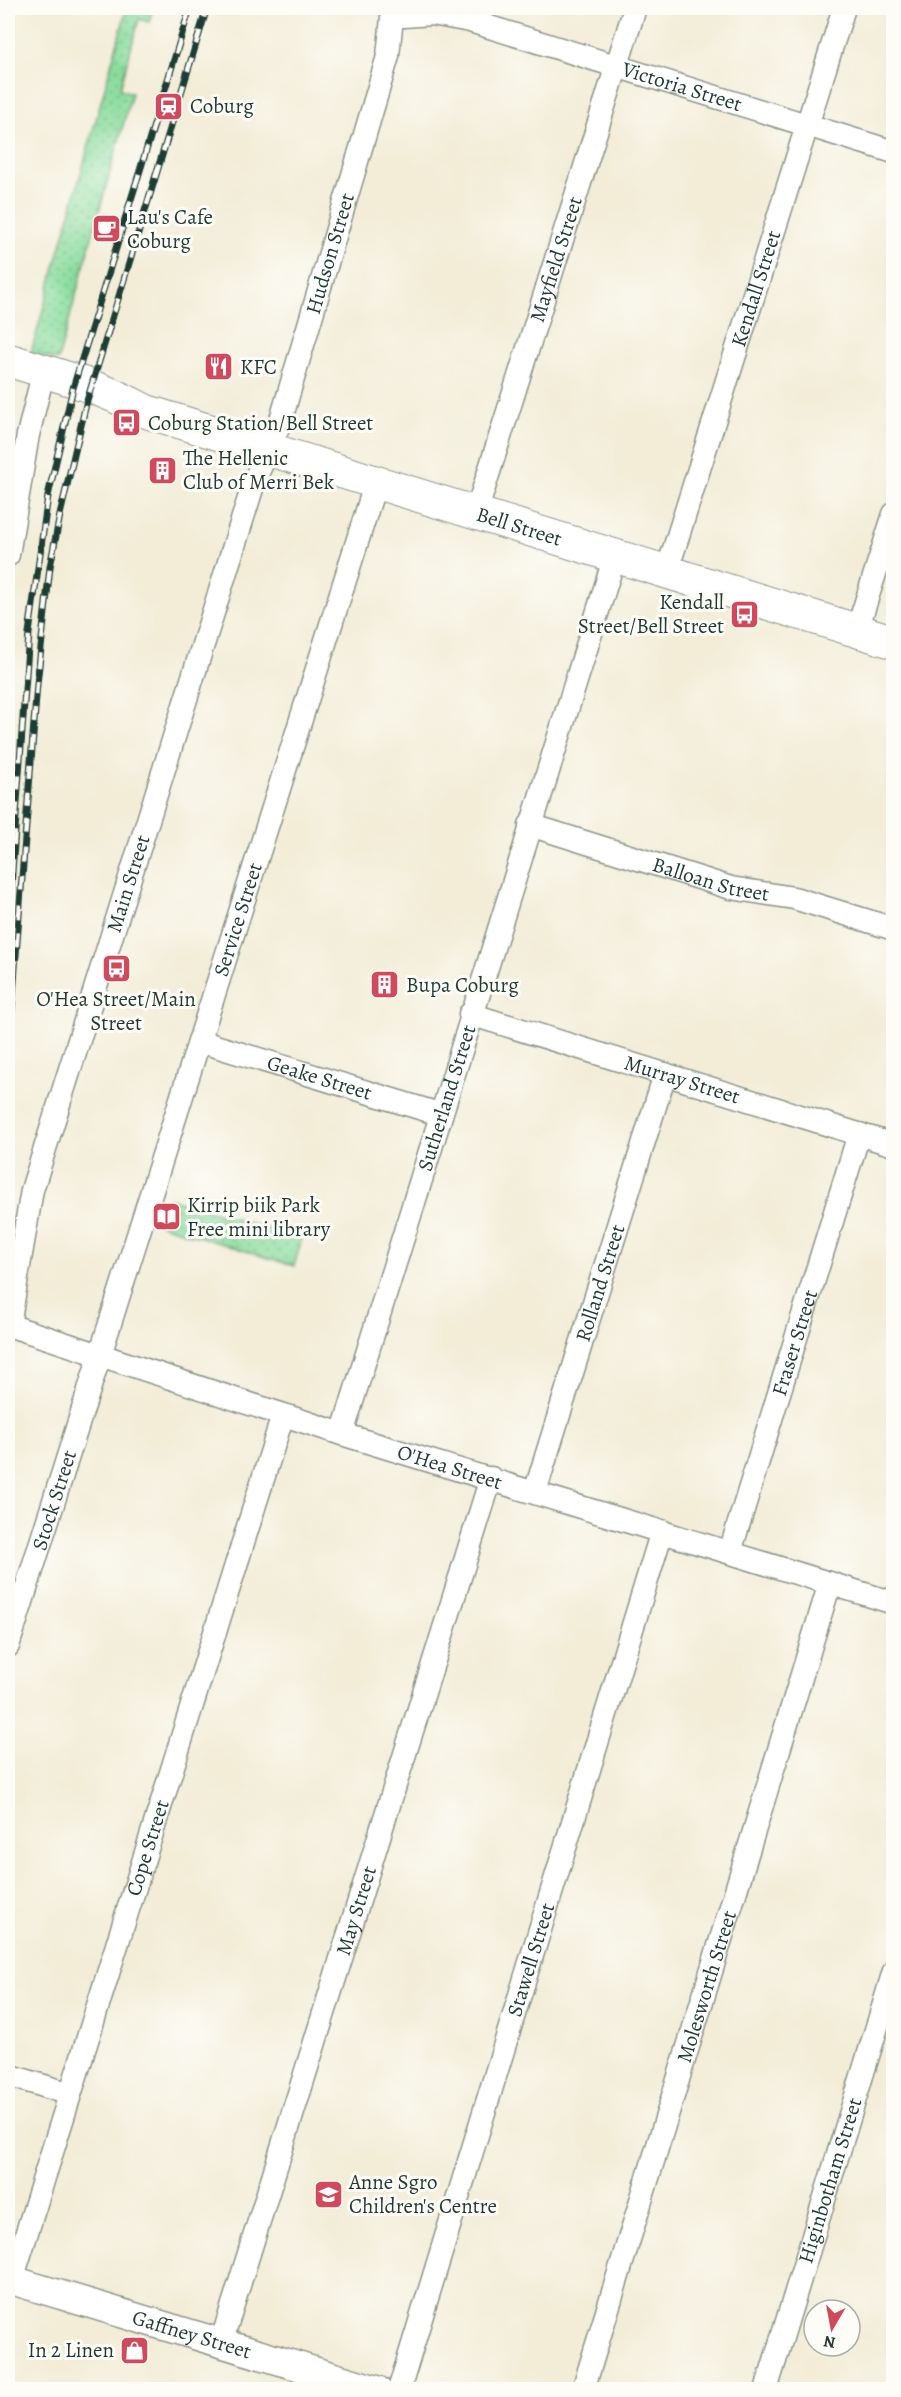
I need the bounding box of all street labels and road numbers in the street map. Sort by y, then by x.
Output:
street label: Victoria Street [618,55,745,118]
street label: Hudson Street [299,190,361,317]
street label: Mayfield Street [523,193,589,326]
street label: Kendall Street [724,227,787,350]
street label: Bell Street [473,500,565,553]
street label: Main Street [100,831,157,936]
street label: Balloan Street [649,850,771,908]
street label: Service Street [207,859,269,980]
street label: Sutherland Street [411,1021,482,1174]
street label: Geake Street [264,1049,375,1107]
street label: Murray Street [621,1049,743,1111]
street label: Rolland Street [569,1221,631,1345]
street label: Fraser Street [765,1286,824,1399]
street label: O'Hea Street [394,1438,506,1496]
street label: Stock Street [25,1446,83,1554]
street label: Cope Street [119,1796,176,1899]
street label: May Street [329,1862,383,1959]
street label: Stawell Street [500,1899,561,2020]
street label: Molesworth Street [670,1907,743,2066]
street label: Higinbotham Street [791,2094,869,2267]
street label: Gaffney Street [129,2303,255,2365]

